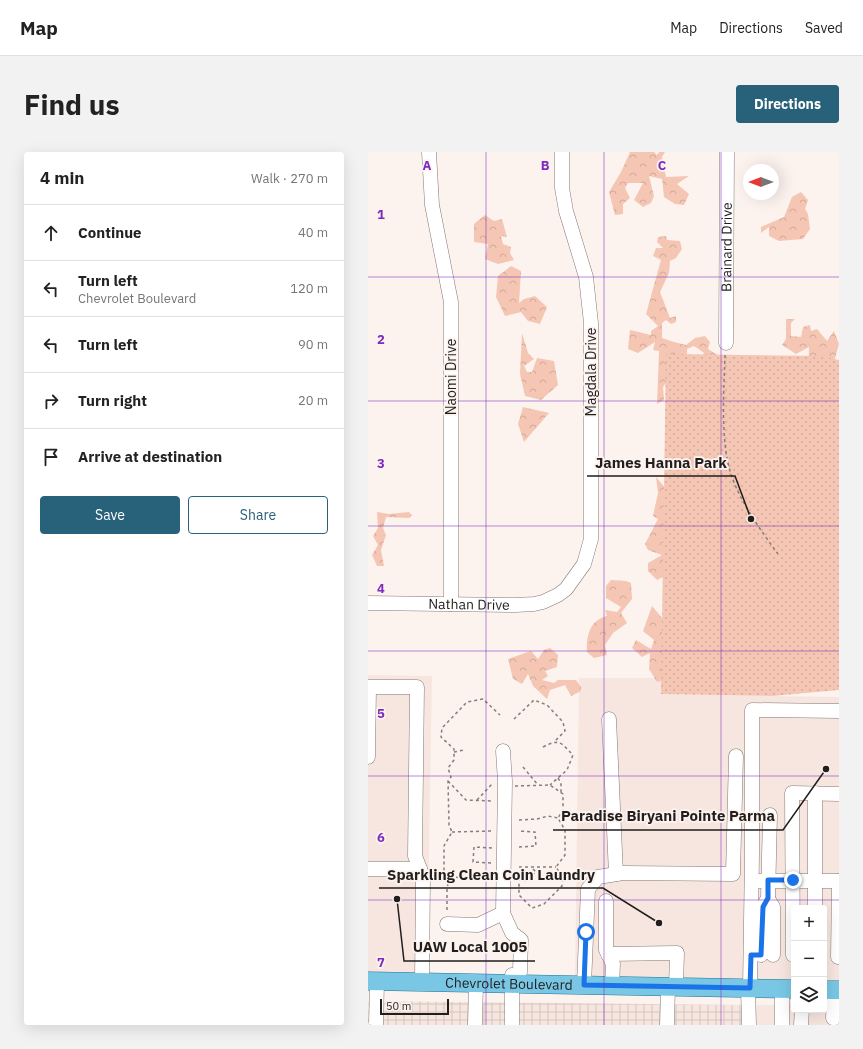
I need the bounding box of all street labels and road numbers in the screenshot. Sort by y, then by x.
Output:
street label: Brainard Drive [717,202,736,292]
street label: Magdala Drive [582,327,600,416]
street label: Naomi Drive [442,338,460,415]
street label: Nathan Drive [428,595,510,614]
street label: Chevrolet Boulevard [445,973,573,994]

